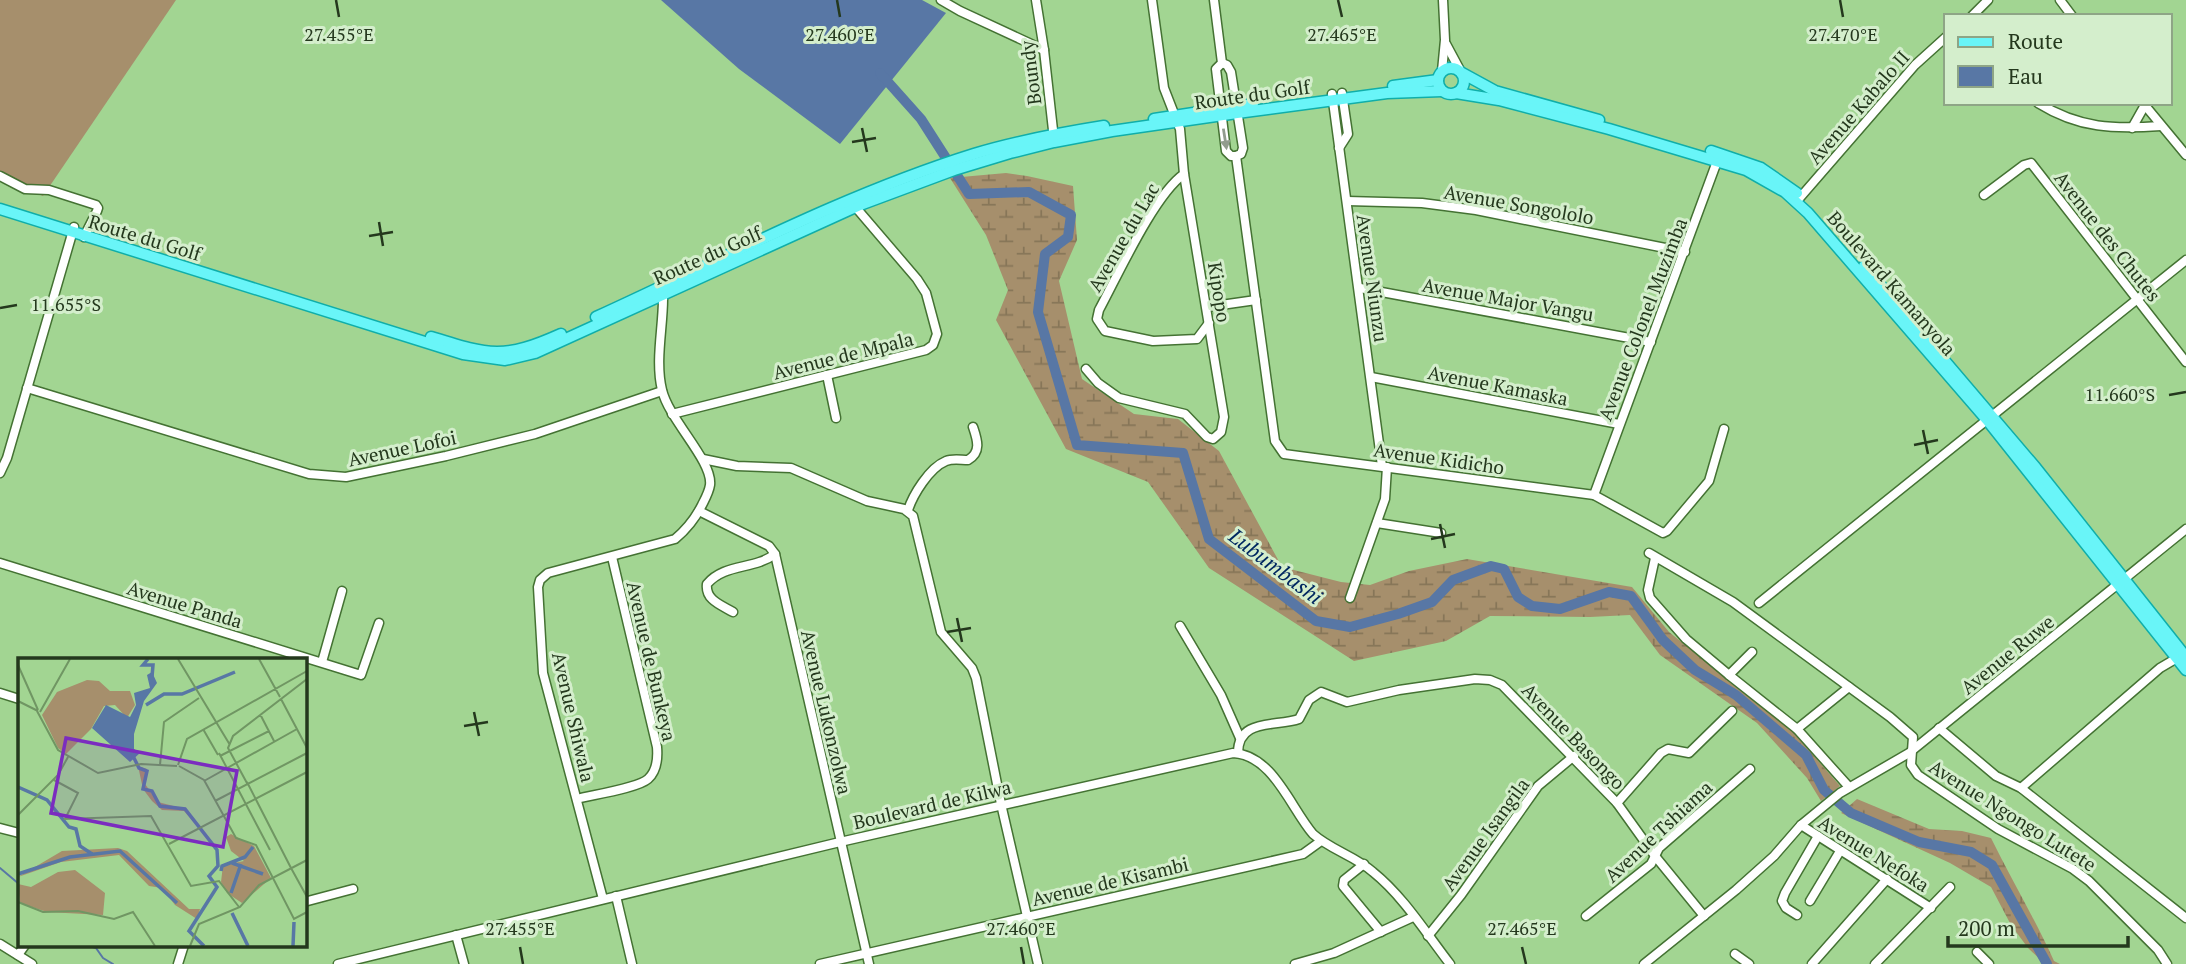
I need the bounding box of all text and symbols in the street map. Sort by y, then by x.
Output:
legend [1944,14,2172,105]
text: 27.455°E [304,22,374,46]
text: 27.460°E [805,22,875,46]
text: 27.465°E [1307,22,1377,46]
text: 27.470°E [1808,22,1878,46]
text: Route [2008,27,2063,55]
street label: Boundy [1014,39,1046,107]
street label: Avenue Kabalo II [1802,45,1914,169]
text: Eau [2008,62,2043,90]
street label: Route du Golf [1193,73,1313,114]
one-way arrow [1220,129,1231,151]
street label: Avenue des Chutes [2049,166,2167,306]
street label: Avenue du Lac [1082,178,1164,296]
street label: Avenue Songololo [1442,179,1596,229]
street label: Boulevard Kamanyola [1822,205,1962,361]
street label: Route du Golf [86,208,206,266]
street label: Avenue Niunzu [1352,212,1394,344]
street label: Avenue Colonel Muzimba [1592,214,1692,424]
street label: Route du Golf [649,219,767,290]
street label: Kipopo [1203,260,1237,324]
street label: Avenue Major Vangu [1420,272,1596,326]
text: 11.655°S [31,292,101,316]
street label: Avenue de Mpala [770,325,916,385]
street label: Avenue Kamaska [1426,359,1571,411]
text: 11.660°S [2085,382,2155,406]
street label: Avenue Lofoi [346,424,458,472]
street label: Avenue Kidicho [1372,436,1506,480]
water label: Lubumbashi [1223,521,1329,610]
street label: Avenue Panda [124,575,246,633]
street label: Avenue de Bunkeya [621,579,683,744]
street label: Avenue Ruwe [1955,609,2059,699]
street label: Avenue Lukonzolwa [796,627,858,797]
street label: Avenue Shiwala [547,650,601,785]
inset map [18,658,306,946]
street label: Avenue Basongo [1517,677,1631,795]
street label: Avenue Ngongo Lutete [1925,753,2101,877]
street label: Avenue Isangila [1436,772,1535,895]
street label: Boulevard de Kilwa [850,774,1014,834]
street label: Avenue Tshiama [1599,774,1718,887]
street label: Avenue Nefoka [1814,809,1935,897]
street label: Avenue de Kisambi [1029,851,1191,911]
scale bar [1948,904,2128,948]
text: 200 m [1958,914,2015,942]
text: 27.455°E [485,916,555,940]
text: 27.460°E [986,916,1056,940]
text: 27.465°E [1487,916,1557,940]

